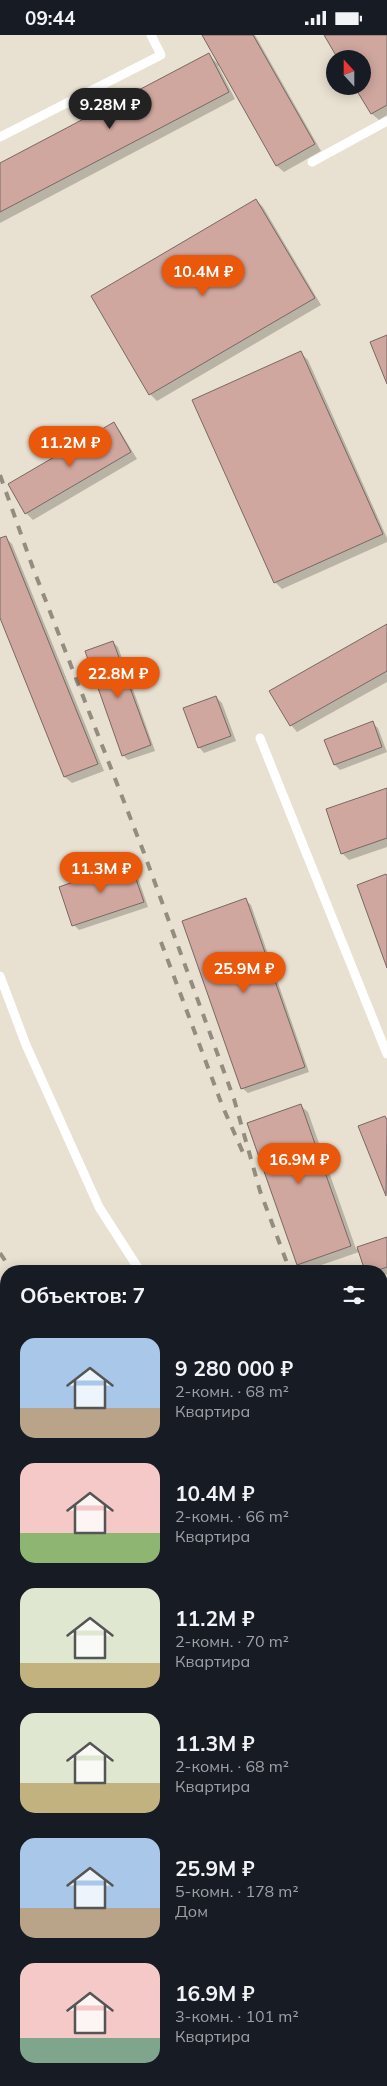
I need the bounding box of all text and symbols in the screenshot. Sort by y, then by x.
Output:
text: 09:44 [25,6,75,30]
north arrow [326,50,371,95]
map controls [326,50,371,95]
pin: 9.28M ₽ [64,87,156,130]
text: 9.28M ₽ [80,94,140,114]
pin: 10.4M ₽ [157,255,249,297]
text: 10.4M ₽ [173,261,233,281]
pin: 11.2M ₽ [24,425,116,468]
text: 11.2M ₽ [40,432,100,452]
pin: 22.8M ₽ [72,657,164,699]
text: 22.8M ₽ [88,663,148,683]
pin: 11.3M ₽ [55,851,147,894]
text: 11.3M ₽ [71,858,131,878]
pin: 25.9M ₽ [198,951,290,994]
text: 25.9M ₽ [214,958,274,978]
pin: 16.9M ₽ [253,1143,345,1185]
text: 16.9M ₽ [269,1149,329,1169]
icon: filters [340,1281,368,1309]
text: Объектов: 7 [20,1282,145,1308]
text: 9 280 000 ₽ [175,1355,293,1381]
icon: home [60,1358,120,1418]
text: 2-комн. · 68 m² [175,1381,289,1401]
text: Квартира [175,1401,250,1421]
text: 10.4M ₽ [175,1480,255,1506]
icon: home [60,1483,120,1543]
text: 2-комн. · 66 m² [175,1506,289,1526]
text: Квартира [175,1526,250,1546]
text: 11.2M ₽ [175,1605,255,1631]
icon: home [60,1608,120,1668]
text: 2-комн. · 70 m² [175,1631,289,1651]
text: Квартира [175,1651,250,1671]
text: 11.3M ₽ [175,1730,255,1756]
icon: home [60,1733,120,1793]
text: 2-комн. · 68 m² [175,1756,289,1776]
text: Квартира [175,1776,250,1796]
text: 25.9M ₽ [175,1855,255,1881]
icon: home [60,1858,120,1918]
text: 5-комн. · 178 m² [175,1881,299,1901]
text: Дом [175,1901,208,1921]
text: 16.9M ₽ [175,1980,255,2006]
icon: home [60,1983,120,2043]
text: 3-комн. · 101 m² [175,2006,299,2026]
text: Квартира [175,2026,250,2046]

